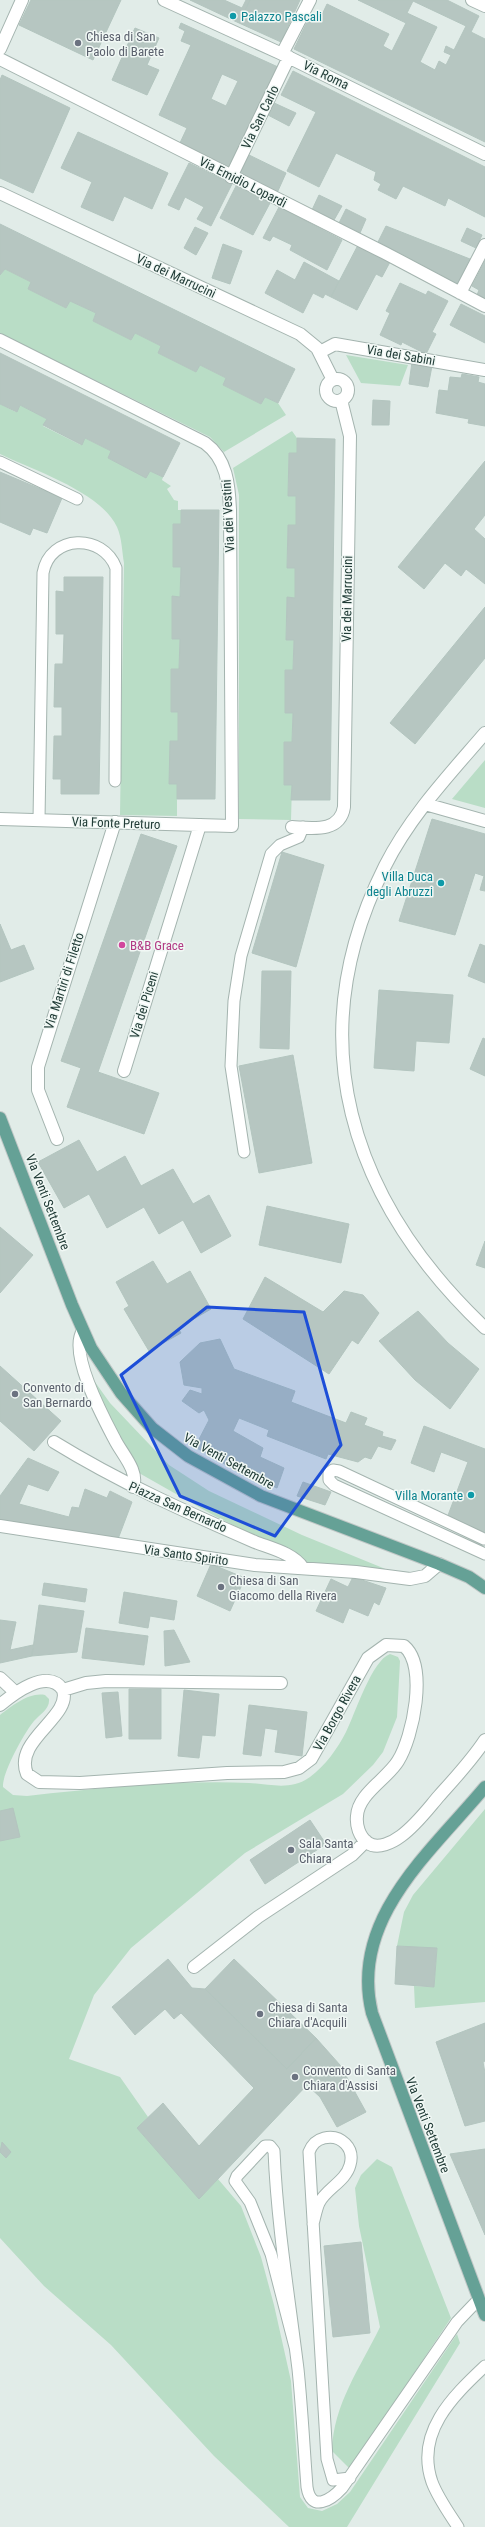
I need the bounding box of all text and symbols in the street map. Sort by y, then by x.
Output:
place label: Palazzo Pascali [241,9,322,24]
marker: Palazzo Pascali [228,11,238,21]
place label: Chiesa di San Paolo di Barete [86,29,164,59]
marker: Chiesa di San Paolo di Barete [73,38,83,48]
street label: Via Roma [301,58,351,92]
street label: Via San Carlo [238,83,282,151]
street label: Via Emidio Lopardi [197,153,289,211]
street label: Via dei Marrucini [134,251,218,301]
street label: Via dei Sabini [365,342,437,368]
street label: Via dei Vestini [219,479,237,553]
street label: Via dei Marrucini [339,556,355,642]
street label: Via Fonte Preturo [71,814,161,832]
place label: Villa Duca degli Abruzzi [367,869,433,899]
marker: Villa Duca degli Abruzzi [436,878,446,888]
street label: Via Martiri di Filetto [41,930,87,1032]
place label: B&B Grace [130,938,184,953]
marker: B&B Grace [117,940,127,950]
street label: Via dei Piceni [127,970,161,1040]
street label: Via Venti Settembre [23,1152,73,1252]
place label: Convento di San Bernardo [23,1380,92,1410]
marker: Convento di San Bernardo [10,1389,20,1399]
street label: Via Venti Settembre [181,1430,277,1492]
street label: Piazza San Bernardo [127,1479,229,1535]
place label: Villa Morante [395,1488,463,1503]
marker: Villa Morante [466,1490,476,1500]
street label: Via Santo Spirito [143,1542,229,1568]
place label: Chiesa di San Giacomo della Rivera [229,1573,337,1603]
marker: Chiesa di San Giacomo della Rivera [216,1582,226,1592]
street label: Via Borgo Rivera [310,1673,364,1753]
place label: Sala Santa Chiara [299,1836,354,1866]
marker: Sala Santa Chiara [286,1845,296,1855]
place label: Chiesa di Santa Chiara d'Acquili [268,2000,348,2030]
marker: Chiesa di Santa Chiara d'Acquili [255,2009,265,2019]
place label: Convento di Santa Chiara d'Assisi [303,2063,396,2093]
marker: Convento di Santa Chiara d'Assisi [290,2072,300,2082]
street label: Via Venti Settembre [403,2075,453,2175]

